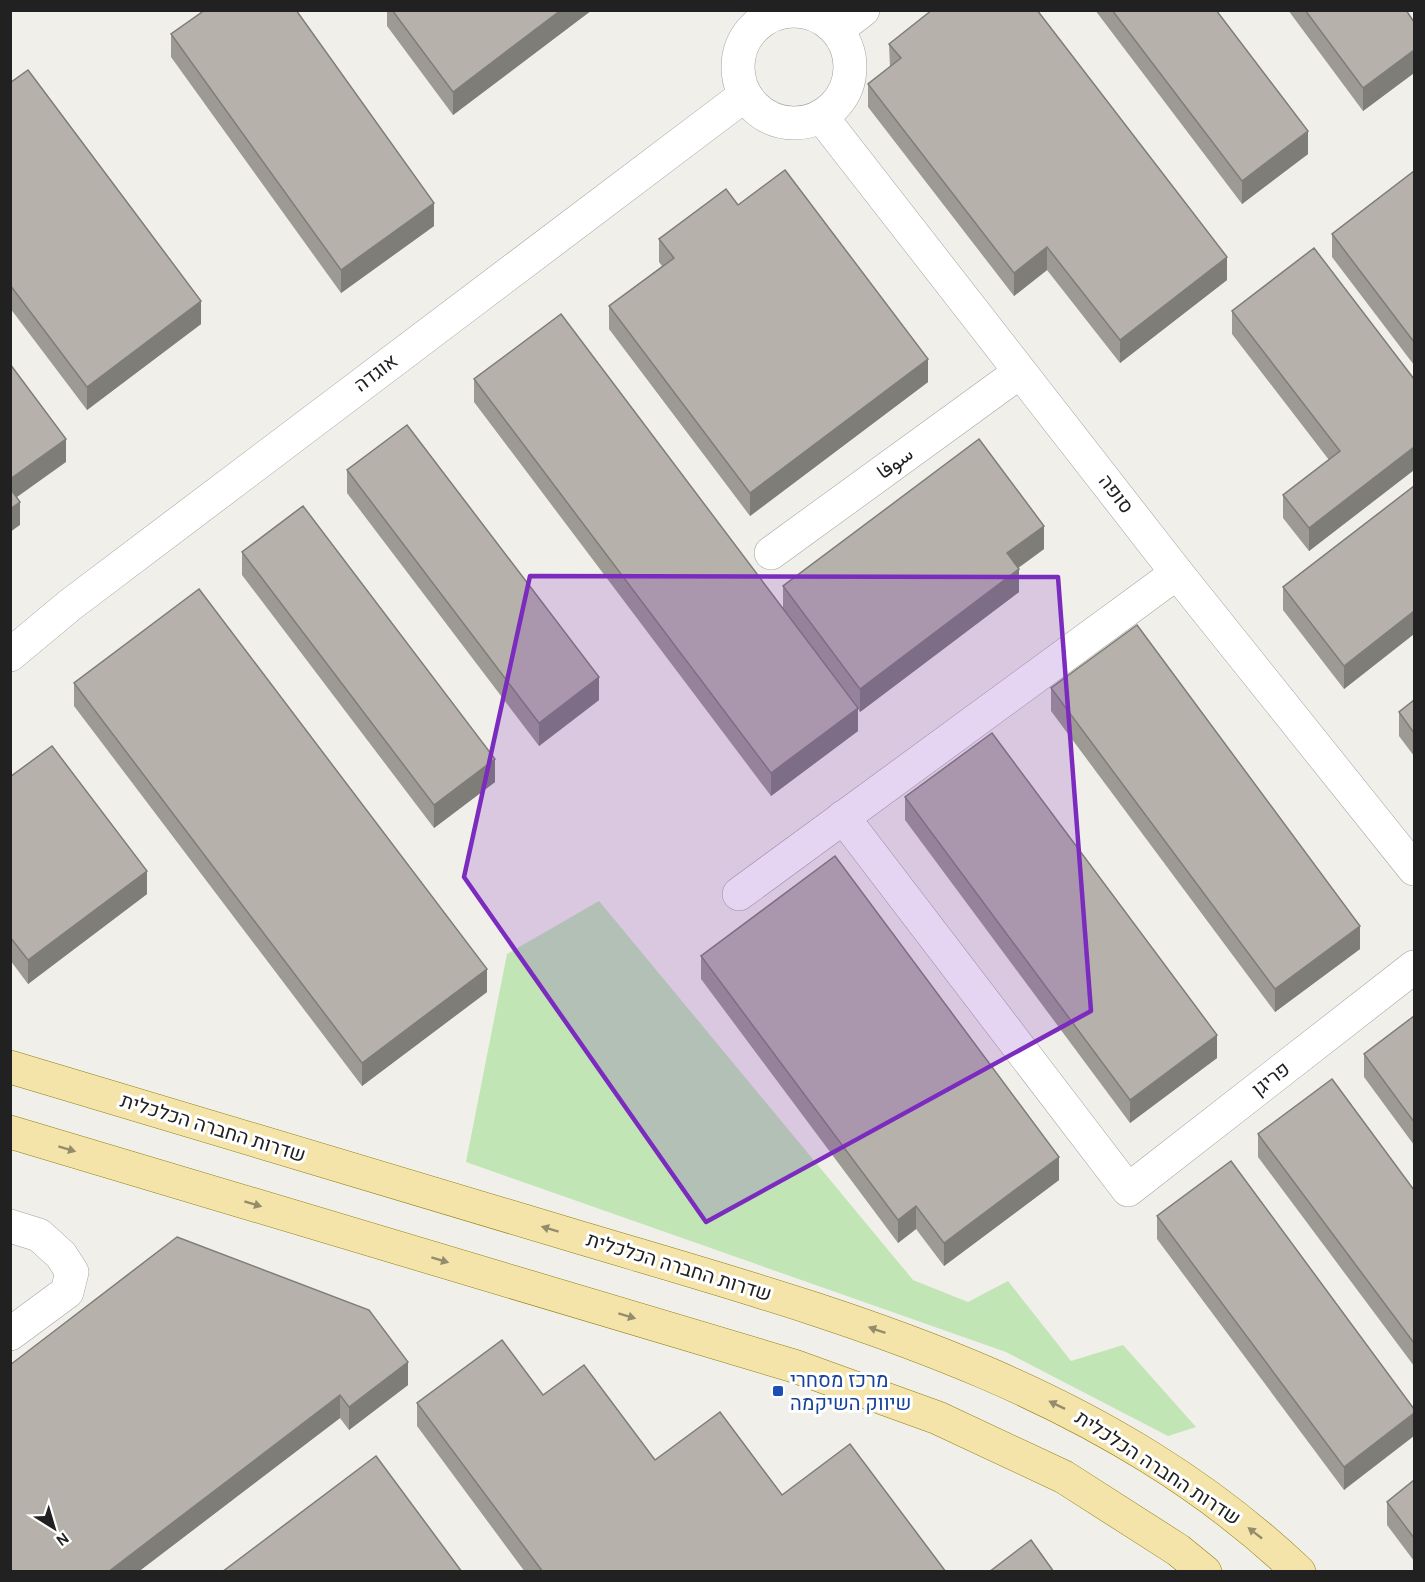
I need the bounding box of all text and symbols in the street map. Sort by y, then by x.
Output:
street label: אוגדה [350,349,402,397]
street label: سوفا [872,442,918,485]
street label: סופה [1094,470,1138,518]
street label: פריגן [1247,1057,1295,1101]
street label: שדרות החברה הכלכלית [118,1089,308,1167]
one-way arrow [58,1145,76,1154]
one-way arrow [244,1200,262,1209]
one-way arrow [541,1224,559,1233]
street label: שדרות החברה הכלכלית [584,1228,774,1306]
one-way arrow [431,1256,449,1265]
one-way arrow [618,1312,636,1321]
one-way arrow [868,1324,886,1334]
place label: מרכז מסחרי שיווק השיקמה [790,1369,911,1415]
marker: מרכז מסחרי שיווק השיקמה [771,1384,785,1398]
one-way arrow [1048,1400,1065,1409]
street label: שדרות החברה הכלכלית [1071,1406,1245,1530]
north arrow [24,1498,84,1558]
one-way arrow [1248,1527,1263,1539]
text: N [52,1529,73,1551]

